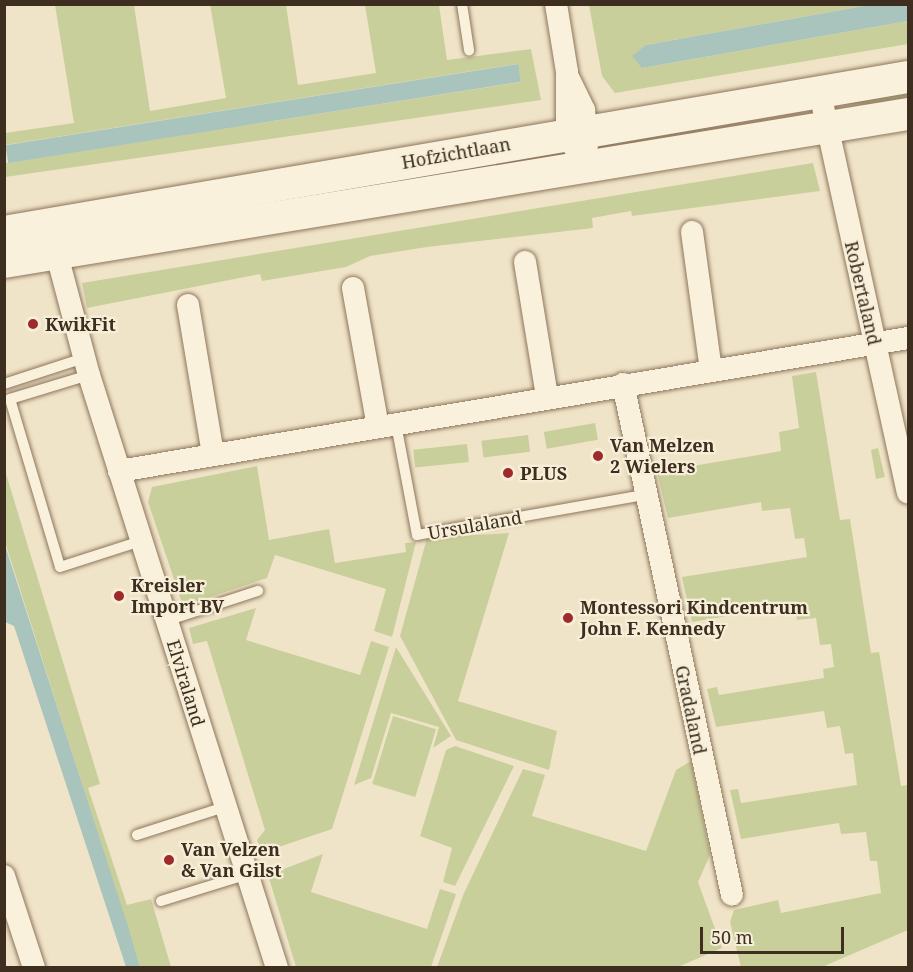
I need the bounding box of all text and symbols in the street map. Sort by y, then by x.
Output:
street label: Hofzichtlaan [400,133,512,173]
street label: Robertaland [841,239,885,347]
place label: KwikFit [45,313,116,335]
marker: KwikFit [26,317,40,331]
place label: Van Melzen 2 Wielers [610,435,715,478]
marker: Van Melzen 2 Wielers [591,449,605,463]
place label: PLUS [520,462,567,484]
marker: PLUS [501,466,515,480]
street label: Ursulaland [426,506,524,544]
place label: Kreisler Import BV [131,575,224,618]
marker: Kreisler Import BV [112,589,126,603]
place label: Montessori Kindcentrum John F. Kennedy [580,597,808,640]
marker: Montessori Kindcentrum John F. Kennedy [561,611,575,625]
street label: Elviraland [163,637,209,729]
street label: Gradaland [671,663,711,757]
place label: Van Velzen & Van Gilst [181,839,282,882]
marker: Van Velzen & Van Gilst [162,853,176,867]
scale bar [703,915,847,953]
text: 50 m [711,925,753,949]

